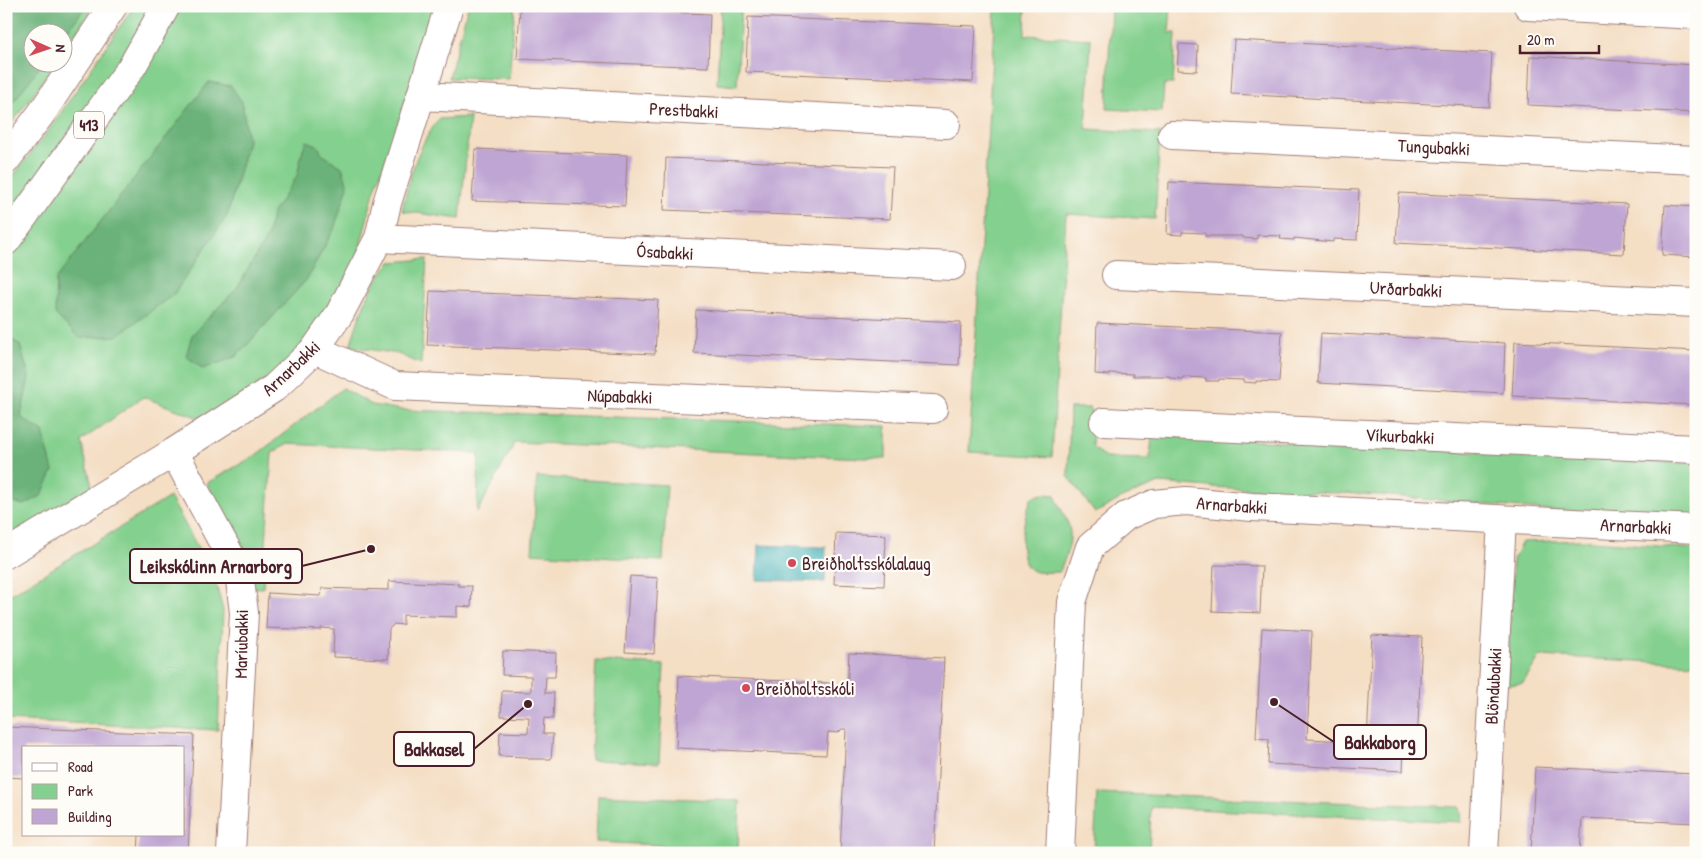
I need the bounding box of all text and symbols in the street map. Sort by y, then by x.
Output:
north arrow [22,22,72,72]
scale bar [1520,22,1598,54]
text: 20 m [1527,29,1554,50]
text: N [52,44,71,53]
street label: Prestbakki [649,96,719,124]
road number: 413 [74,112,104,138]
street label: Tungubakki [1397,133,1471,161]
street label: Ósabakki [636,238,694,266]
street label: Urðarbakki [1369,275,1443,303]
street label: Arnarbakki [256,335,326,401]
street label: Núpabakki [587,382,653,410]
street label: Víkurbakki [1365,422,1435,450]
street label: Arnarbakki [1196,490,1268,520]
street label: Arnarbakki [1600,512,1672,540]
callout: Leikskólinn Arnarborg [130,549,302,583]
place label: Breiðholtsskólalaug [802,551,931,576]
text: Leikskólinn Arnarborg [140,553,292,580]
marker: Breiðholtsskólalaug [786,557,798,569]
street label: Maríubakki [228,609,254,679]
street label: Blöndubakki [1479,647,1507,725]
place label: Breiðholtsskóli [756,676,855,701]
marker: Breiðholtsskóli [740,682,752,694]
callout: Bakkaborg [1334,725,1426,759]
text: Bakkaborg [1344,729,1416,756]
callout: Bakkasel [394,732,474,766]
text: Bakkasel [404,736,465,762]
legend [22,746,185,836]
text: Road [68,756,93,777]
text: Park [68,780,93,801]
text: Building [68,806,112,827]

